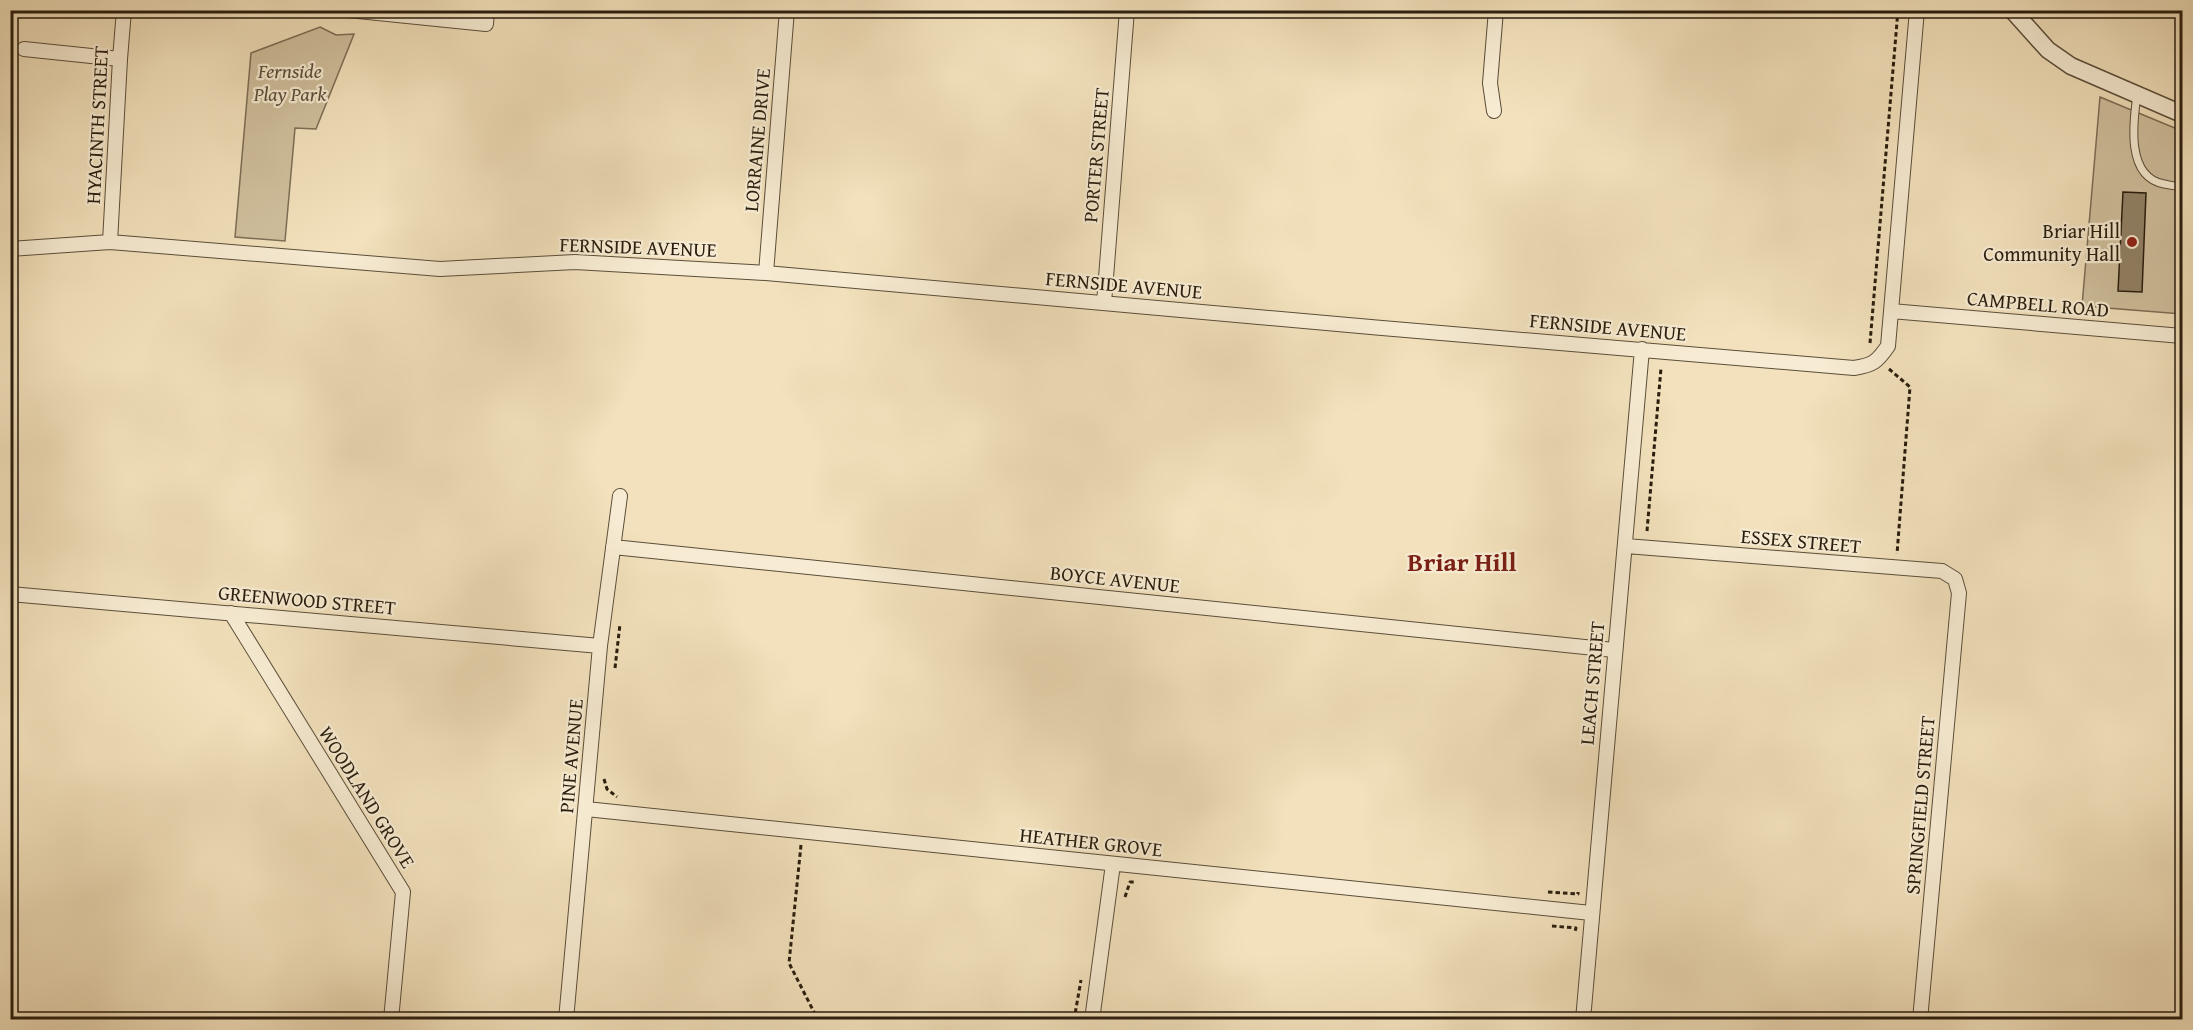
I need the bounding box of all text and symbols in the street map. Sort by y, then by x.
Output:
street label: HYACINTH STREET [78,45,115,205]
park label: Fernside Play Park [253,56,327,108]
street label: LORRAINE DRIVE [736,67,777,213]
street label: PORTER STREET [1075,86,1116,224]
place label: Briar Hill Community Hall [1983,216,2120,268]
street label: FERNSIDE AVENUE [559,229,717,264]
marker: Briar Hill Community Hall [2125,235,2139,249]
street label: FERNSIDE AVENUE [1044,263,1204,306]
street label: CAMPBELL ROAD [1966,283,2110,324]
street label: FERNSIDE AVENUE [1528,305,1688,348]
street label: ESSEX STREET [1740,521,1862,560]
district label: Briar Hill [1407,542,1517,581]
street label: BOYCE AVENUE [1049,557,1181,600]
street label: GREENWOOD STREET [217,577,397,622]
street label: LEACH STREET [1572,620,1611,746]
street label: PINE AVENUE [551,698,590,814]
street label: SPRINGFIELD STREET [1897,714,1942,896]
street label: WOODLAND GROVE [312,720,423,873]
street label: HEATHER GROVE [1018,820,1164,863]

